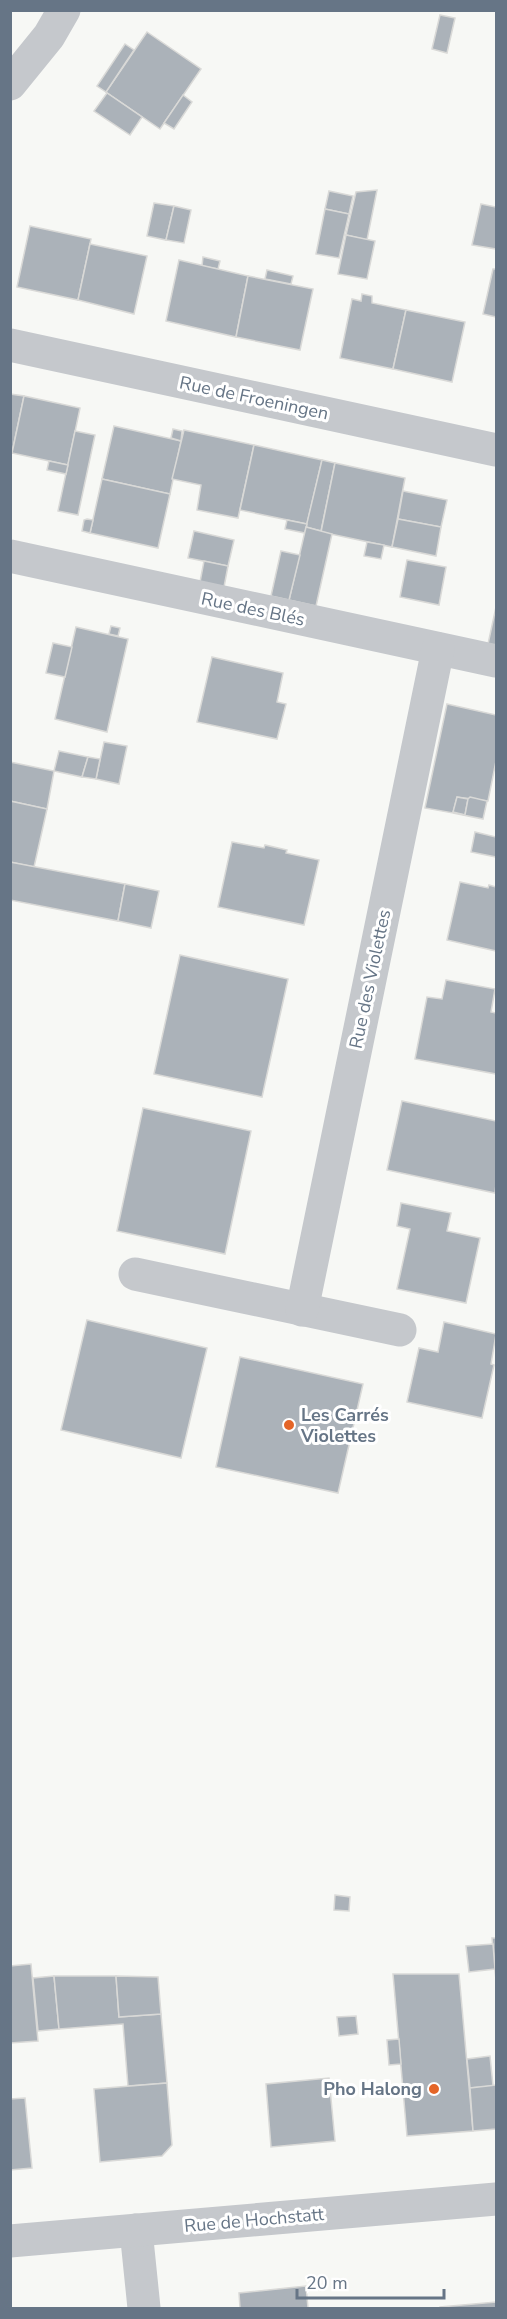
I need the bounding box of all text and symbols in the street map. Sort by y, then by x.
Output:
street label: Rue de Froeningen [177,371,331,425]
street label: Rue des Blés [199,586,307,632]
street label: Rue des Violettes [344,907,396,1051]
place label: Les Carrés Violettes [300,1403,389,1448]
marker: Les Carrés Violettes [282,1418,296,1432]
place label: Pho Halong [323,2077,422,2101]
marker: Pho Halong [427,2082,441,2096]
street label: Rue de Hochstatt [183,2202,326,2238]
scale bar [297,2262,444,2300]
text: 20 m [306,2271,348,2295]

